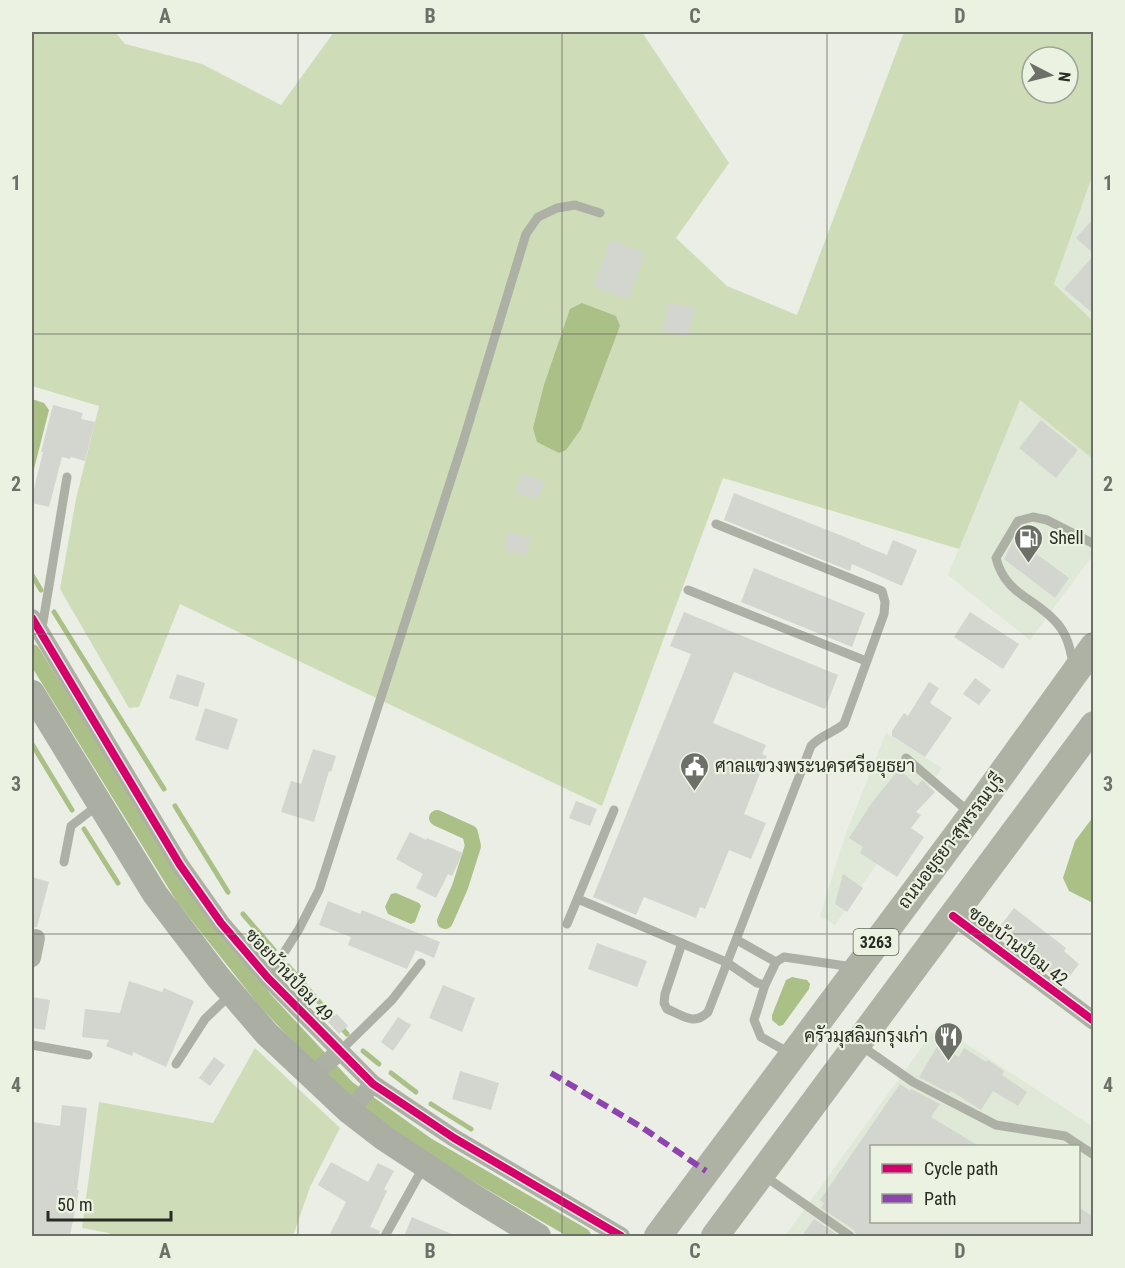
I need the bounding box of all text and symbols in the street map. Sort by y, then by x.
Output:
text: A [159,4,171,28]
text: B [424,4,436,28]
text: C [689,4,701,28]
text: D [954,4,966,28]
north arrow [1020,45,1080,105]
text: N [1054,71,1074,83]
text: 1 [11,171,21,195]
text: 1 [1103,171,1113,195]
text: 2 [11,472,21,496]
text: 2 [1103,472,1113,496]
fuel station icon: Shell [1012,522,1044,564]
place label: Shell [1049,527,1084,548]
public building icon: ศาลแขวงพระนครศรีอยุธยา [678,750,710,792]
place label: ศาลแขวงพระนครศรีอยุธยา [715,753,915,778]
street label: ถนนอยุธยา-สุพรรณบุรี [891,768,1010,914]
text: 3 [11,772,21,796]
text: 3 [1103,772,1113,796]
street label: ซอยบ้านป้อม 42 [964,901,1073,990]
street label: ซอยบ้านป้อม 49 [241,923,338,1025]
road number: 3263 [854,929,898,955]
restaurant icon: ครัวมุสลิมกรุงเก่า [933,1020,965,1062]
place label: ครัวมุสลิมกรุงเก่า [804,1024,928,1048]
text: 4 [11,1073,21,1097]
text: 4 [1103,1073,1113,1097]
legend [870,1145,1080,1223]
text: Cycle path [924,1158,998,1179]
scale bar [48,1184,171,1222]
text: Path [924,1188,957,1209]
text: 50 m [57,1194,92,1215]
text: A [159,1239,171,1263]
text: B [424,1239,436,1263]
text: C [689,1239,701,1263]
text: D [954,1239,966,1263]

